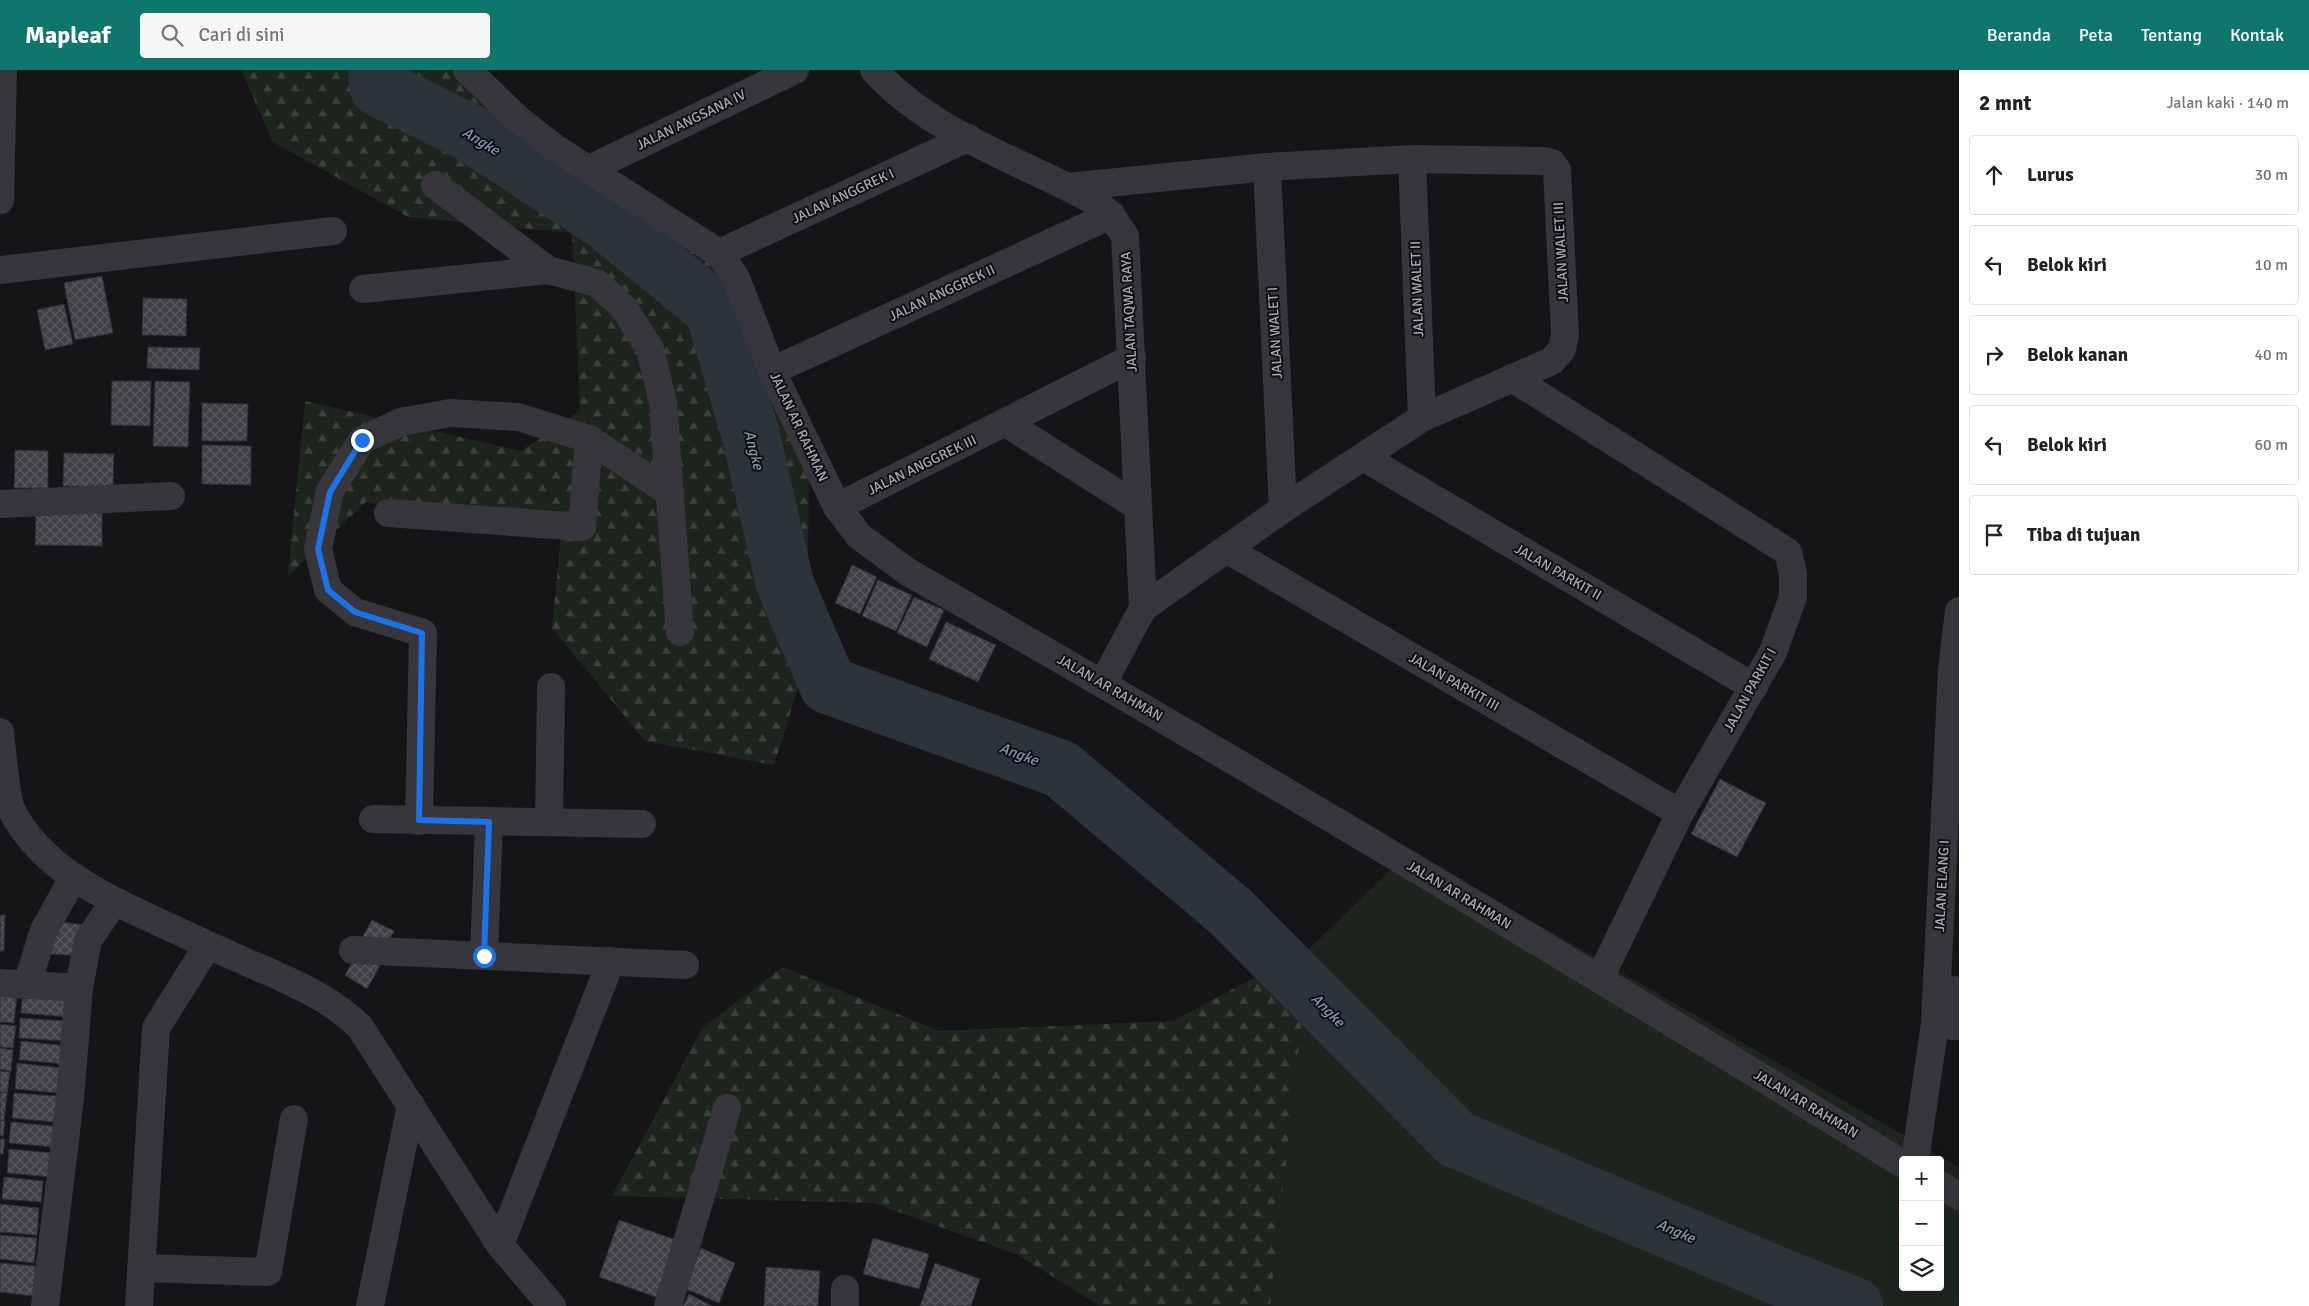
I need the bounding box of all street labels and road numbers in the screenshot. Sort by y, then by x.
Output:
street label: JALAN ANGSANA IV [634,86,748,154]
street label: JALAN ANGGREK I [789,165,897,227]
street label: JALAN WALET III [1550,201,1572,303]
street label: JALAN WALET II [1407,241,1427,337]
street label: JALAN TAQWA RAYA [1117,251,1141,373]
street label: JALAN ANGGREK II [886,261,998,325]
street label: JALAN WALET I [1264,287,1286,379]
street label: JALAN AR RAHMAN [766,370,832,484]
street label: JALAN ANGGREK III [865,431,979,499]
street label: JALAN PARKIT II [1511,540,1605,604]
street label: JALAN PARKIT I [1720,645,1780,735]
street label: JALAN PARKIT III [1406,649,1502,715]
street label: JALAN AR RAHMAN [1054,651,1166,725]
street label: JALAN ELANG I [1931,839,1953,933]
street label: JALAN AR RAHMAN [1404,857,1514,933]
street label: JALAN AR RAHMAN [1751,1066,1861,1142]

